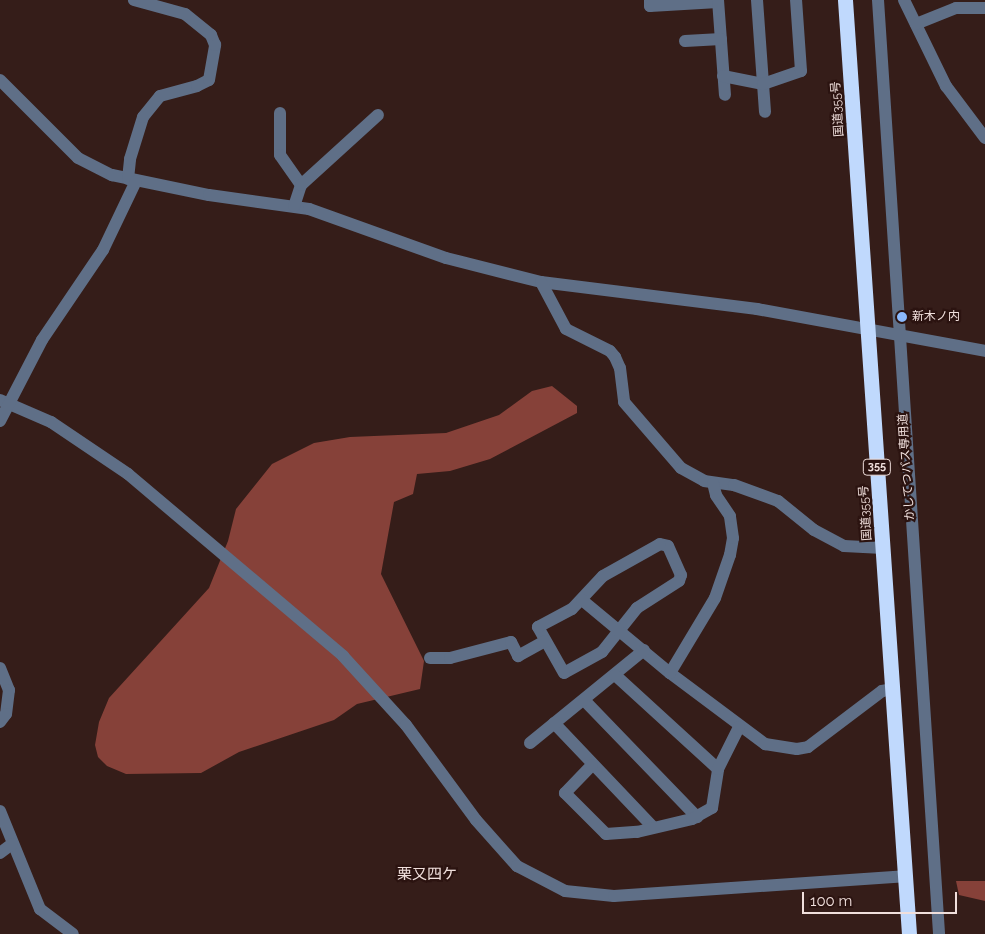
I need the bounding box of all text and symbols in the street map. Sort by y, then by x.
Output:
street label: 国道355号 [829,81,847,137]
place label: 新木ノ内 [912,310,960,324]
marker: 新木ノ内 [896,311,908,323]
street label: かしてつバス専用道 [896,413,918,521]
road number: 355 [862,458,892,476]
street label: 国道355号 [857,485,875,541]
district label: 栗又四ケ [397,866,457,884]
scale bar [805,882,960,914]
text: 100 m [810,892,852,910]

